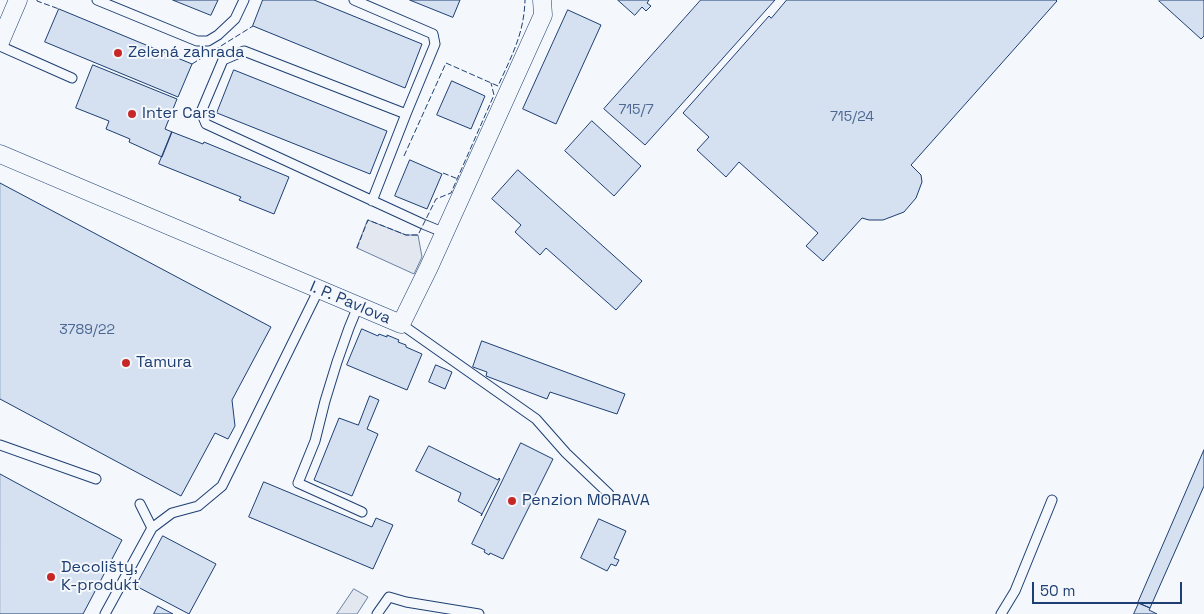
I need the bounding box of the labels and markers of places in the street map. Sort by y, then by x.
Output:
place label: Zelená zahrada [128,43,245,63]
marker: Zelená zahrada [112,47,124,59]
place label: Inter Cars [142,104,216,124]
marker: Inter Cars [126,108,138,120]
place label: Tamura [136,353,192,373]
marker: Tamura [120,357,132,369]
place label: Penzion MORAVA [522,491,650,511]
marker: Penzion MORAVA [506,495,518,507]
place label: Decolišty, K-produkt [61,558,139,596]
marker: Decolišty, K-produkt [45,571,57,583]

